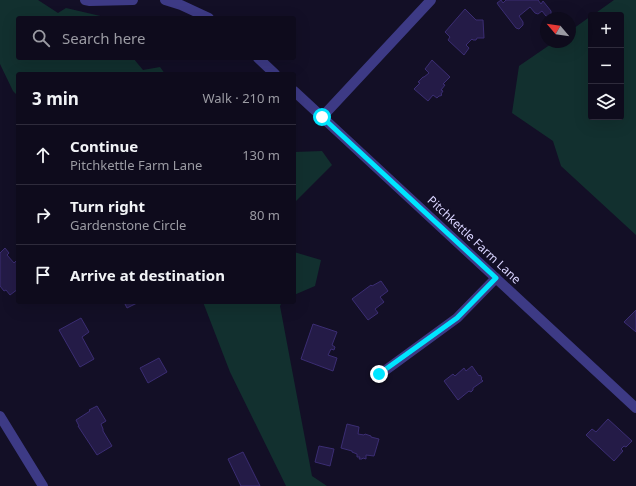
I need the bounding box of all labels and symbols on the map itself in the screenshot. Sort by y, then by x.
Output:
north arrow [540,12,576,48]
route start [313,108,331,126]
street label: Pitchkettle Farm Lane [424,192,525,288]
route end [370,365,388,383]

